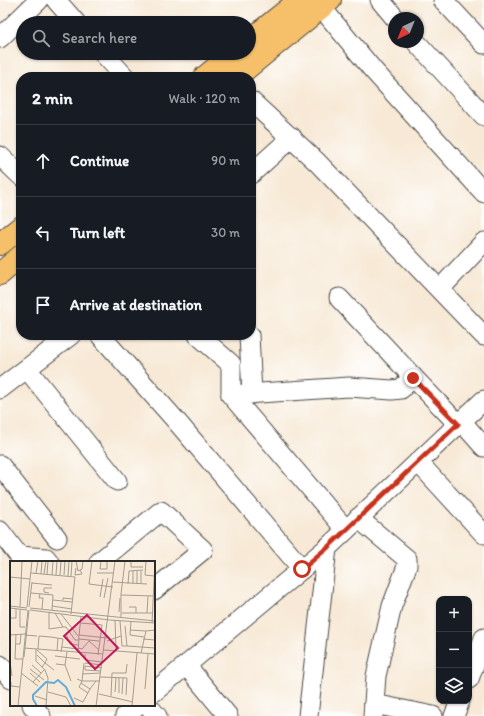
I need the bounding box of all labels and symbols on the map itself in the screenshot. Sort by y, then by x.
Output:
north arrow [388,12,424,48]
route end [404,369,422,387]
route start [293,560,311,578]
inset map [10,561,155,706]

